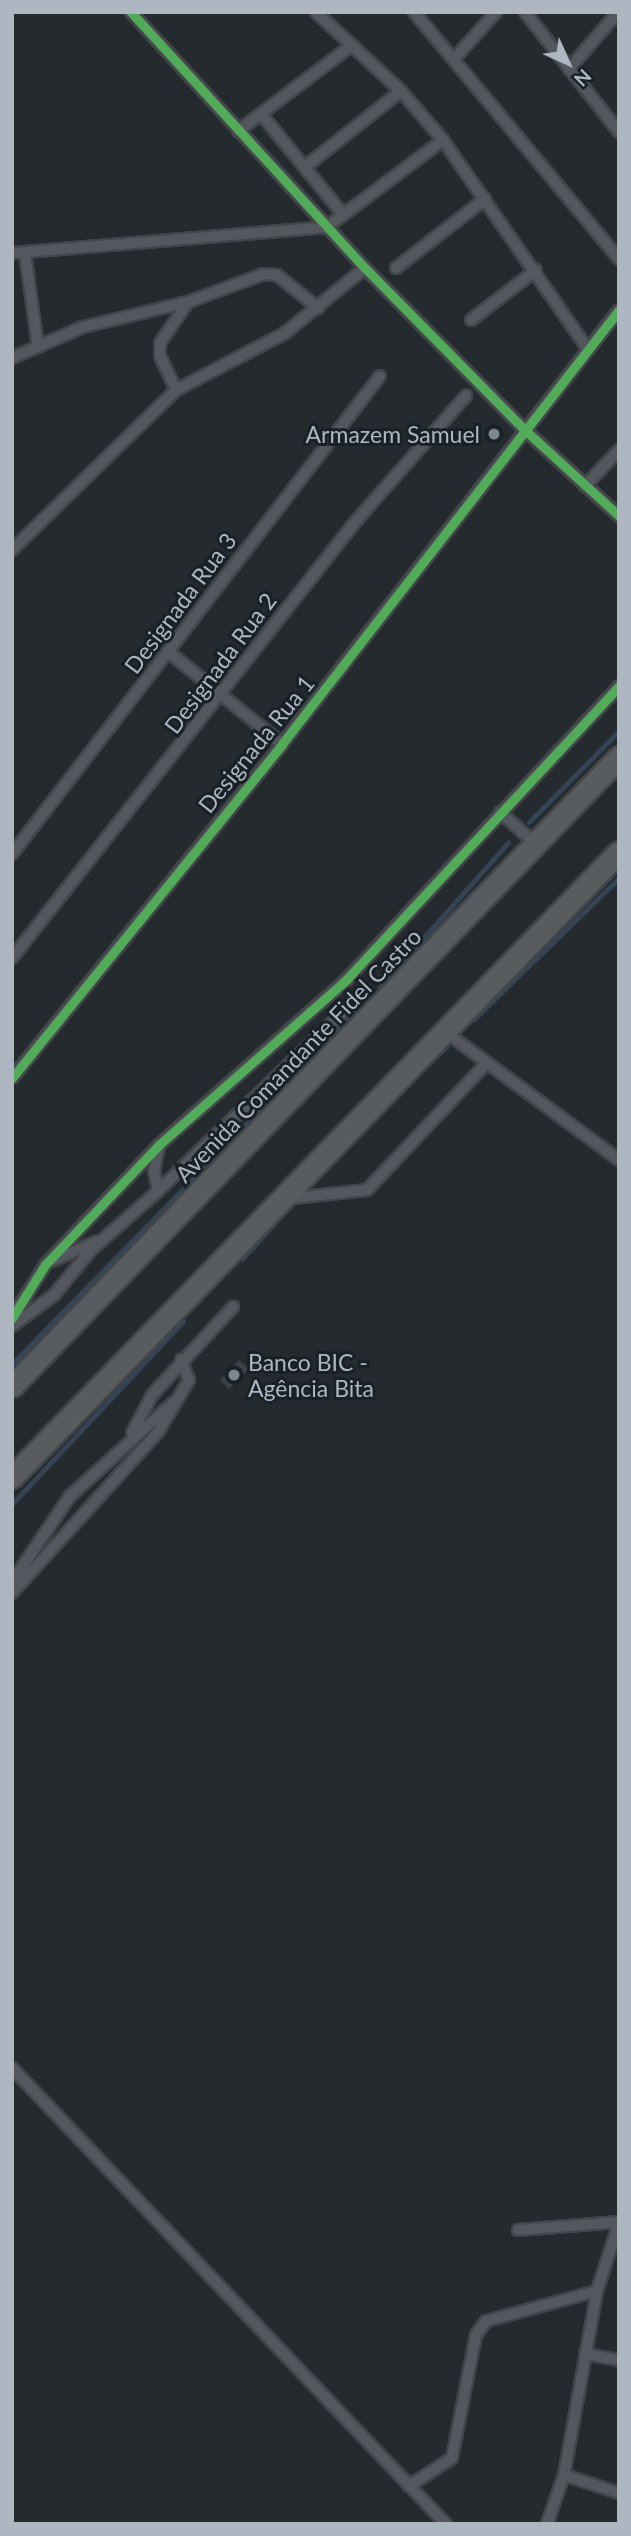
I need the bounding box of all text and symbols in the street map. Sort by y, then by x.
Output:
north arrow [533,28,603,98]
text: N [570,65,597,92]
place label: Armazem Samuel [306,420,480,448]
marker: Armazem Samuel [486,426,502,442]
street label: Designada Rua 3 [118,527,242,679]
street label: Designada Rua 2 [158,587,282,739]
street label: Designada Rua 1 [192,670,320,818]
street label: Avenida Comandante Fidel Castro [169,922,427,1188]
place label: Banco BIC - Agência Bita [248,1348,374,1402]
marker: Banco BIC - Agência Bita [226,1367,242,1383]

